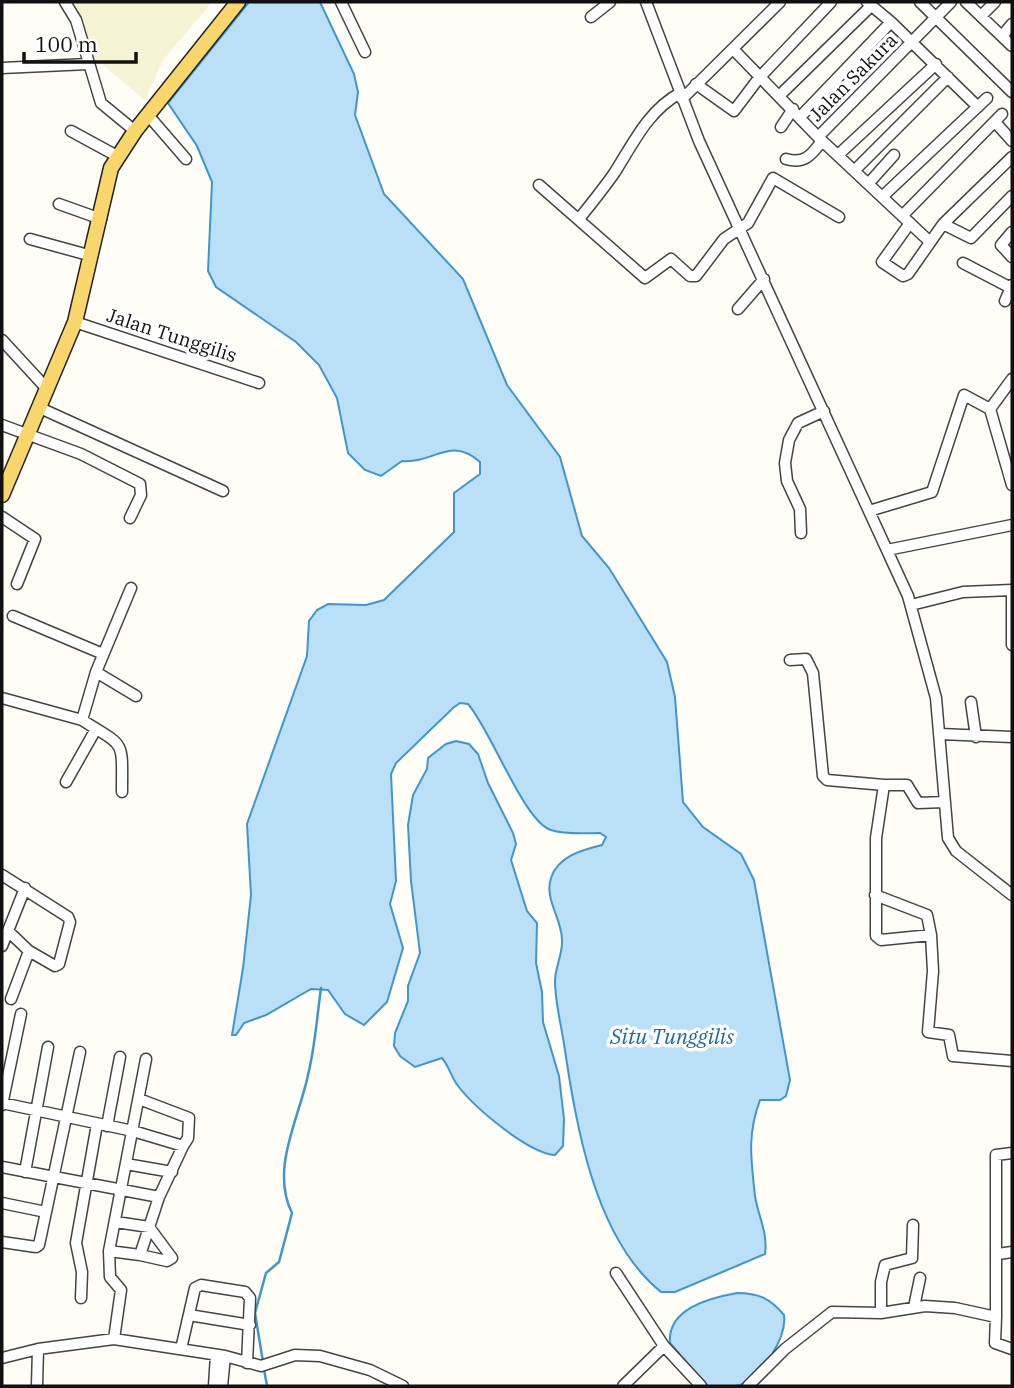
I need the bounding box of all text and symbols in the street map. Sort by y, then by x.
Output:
scale bar [24,21,136,65]
street label: Jalan Sakura [804,28,902,126]
text: 100 m [35,30,98,58]
street label: Jalan Tunggilis [104,303,240,367]
water label: Situ Tunggilis [609,1022,734,1050]

